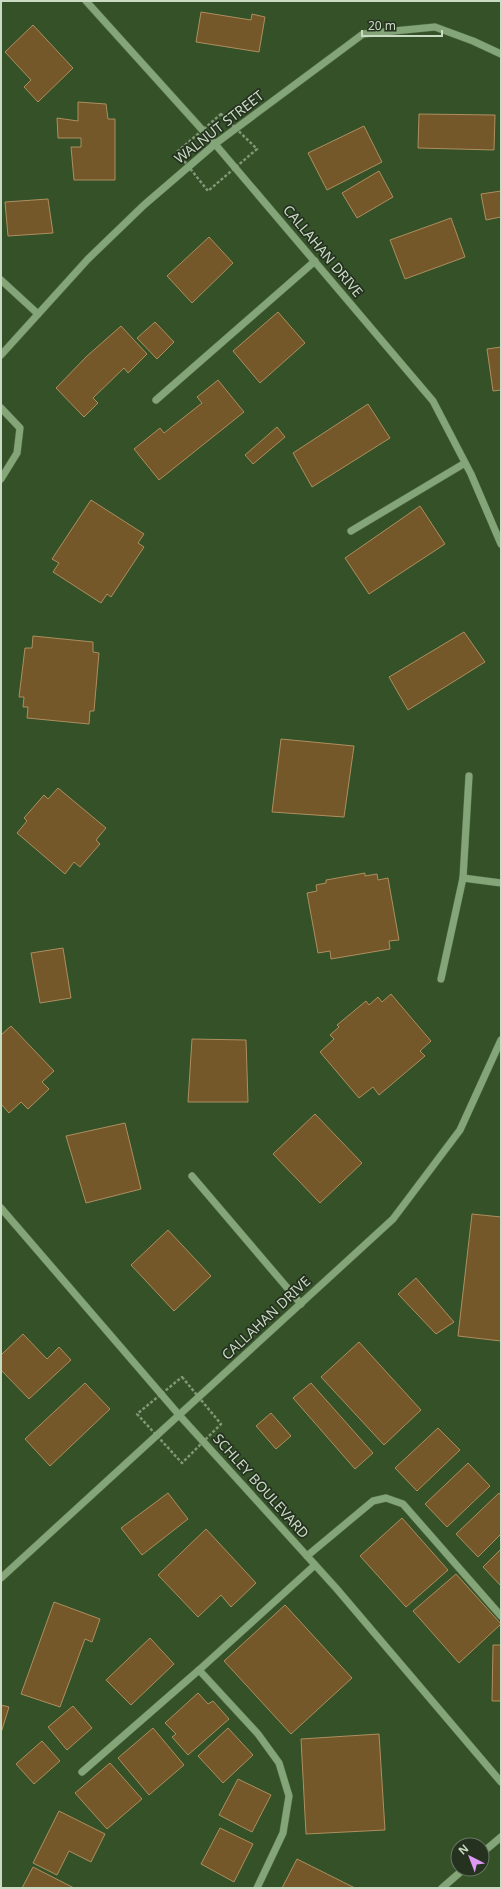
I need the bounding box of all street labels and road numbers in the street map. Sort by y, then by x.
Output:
street label: WALNUT STREET [170,86,267,168]
street label: CALLAHAN DRIVE [279,201,368,301]
street label: CALLAHAN DRIVE [217,1272,314,1364]
street label: SCHLEY BOULEVARD [209,1429,313,1542]

